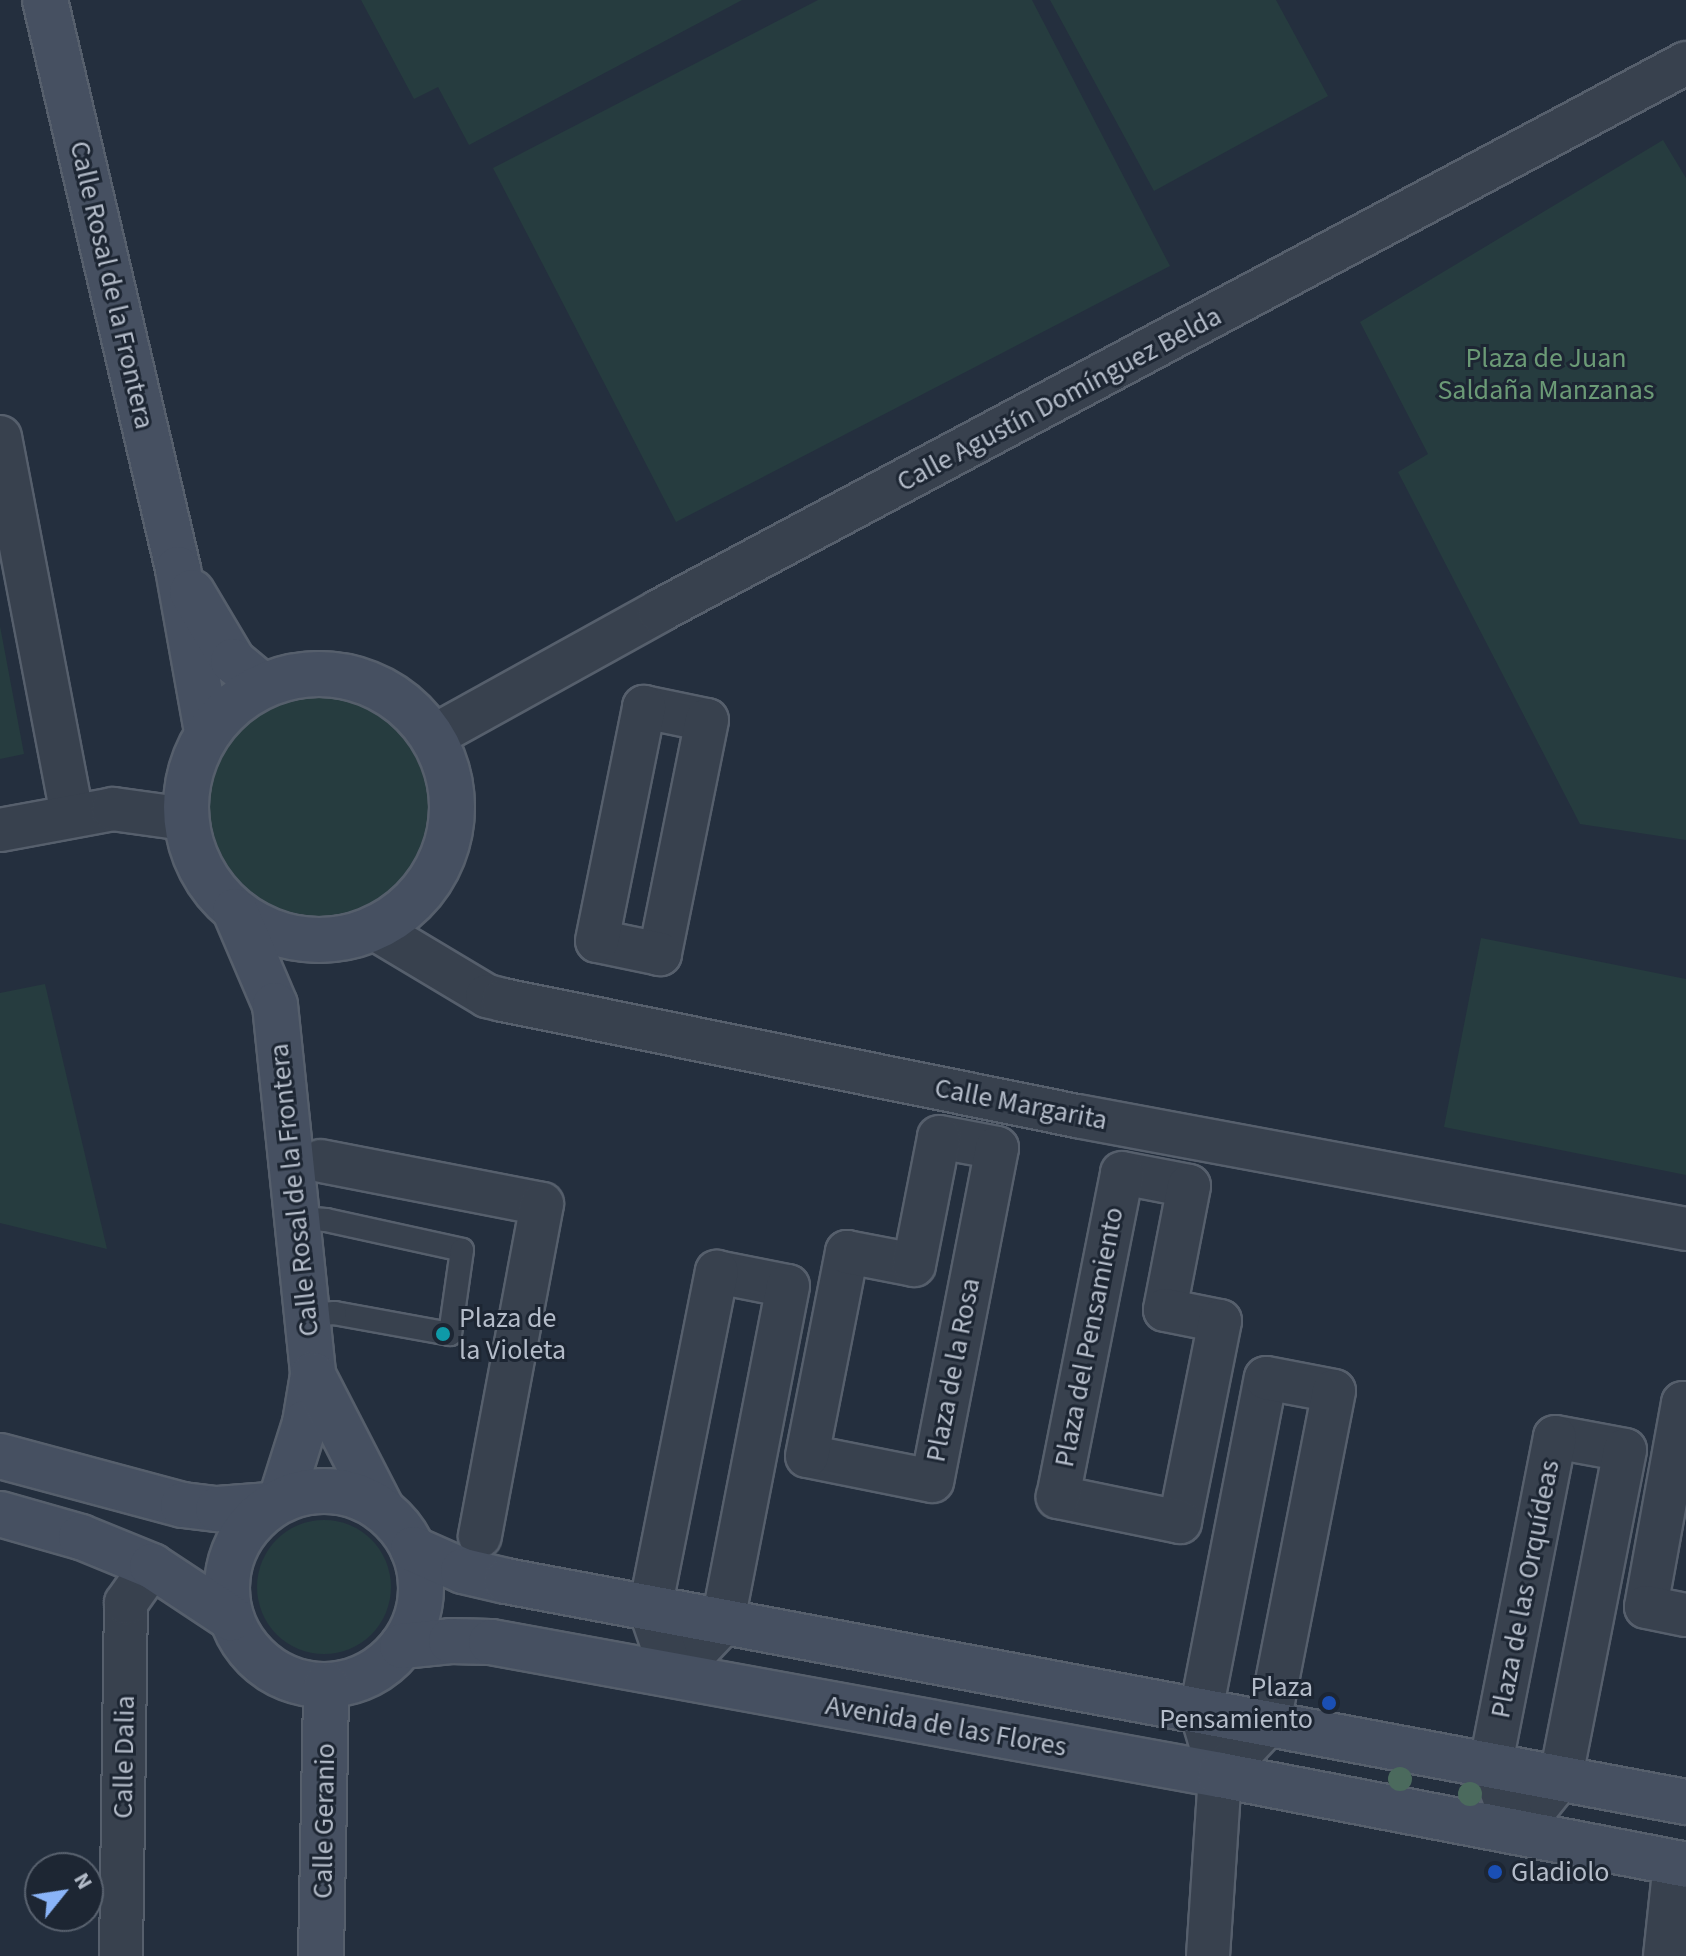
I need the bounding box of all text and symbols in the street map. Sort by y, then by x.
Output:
street label: Calle Rosal de la Frontera [63,138,161,432]
street label: Calle Agustín Domínguez Belda [891,299,1227,499]
park label: Plaza de Juan Saldaña Manzanas [1437,341,1655,407]
street label: Calle Rosal de la Frontera [262,1042,326,1338]
street label: Calle Margarita [932,1071,1110,1137]
street label: Plaza del Pensamiento [1047,1204,1131,1470]
street label: Plaza de la Rosa [919,1275,987,1465]
place label: Plaza de la Violeta [459,1301,566,1367]
marker: Plaza de la Violeta [434,1325,452,1343]
street label: Plaza de las Orquídeas [1483,1457,1567,1721]
place label: Plaza Pensamiento [1159,1670,1313,1736]
street label: Avenida de las Flores [823,1688,1069,1764]
marker: Plaza Pensamiento [1320,1694,1338,1712]
street label: Calle Dalia [106,1695,142,1819]
street label: Calle Geranio [306,1743,342,1899]
north arrow [24,1852,104,1932]
place label: Gladiolo [1511,1855,1609,1889]
marker: Gladiolo [1486,1863,1504,1881]
text: N [66,1867,101,1895]

